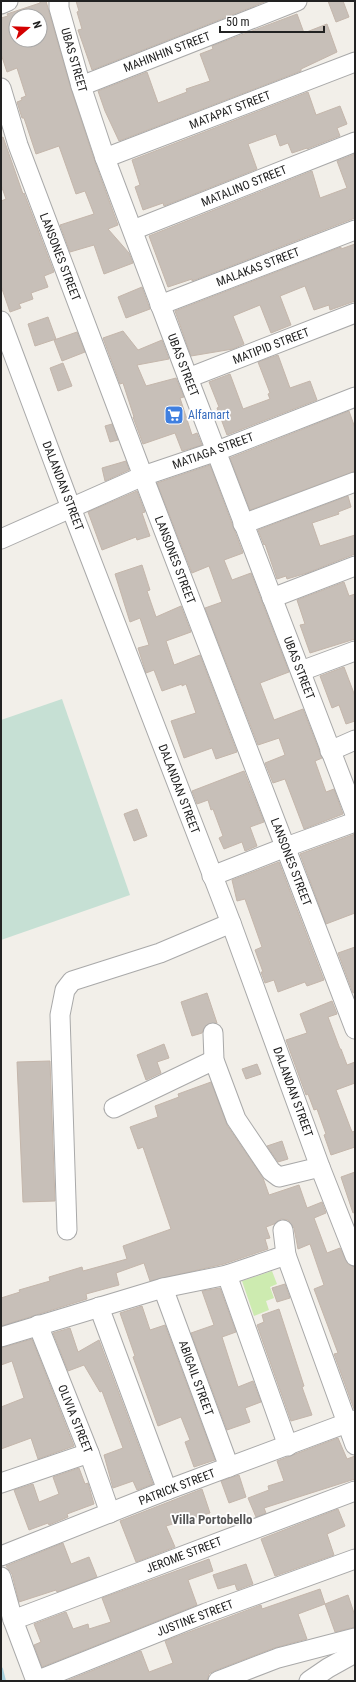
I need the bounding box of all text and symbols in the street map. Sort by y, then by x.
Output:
north arrow [8,8,48,48]
scale bar [220,8,324,34]
text: 50 m [226,15,250,29]
text: N [30,20,44,30]
street label: UBAS STREET [58,26,90,94]
street label: MAHINHIN STREET [122,29,212,75]
street label: MATAPAT STREET [187,88,273,132]
street label: MATALINO STREET [199,162,289,210]
street label: LANSONES STREET [37,211,83,303]
street label: MALAKAS STREET [214,245,302,289]
street label: MATIPID STREET [231,325,311,367]
street label: UBAS STREET [165,332,201,398]
supermarket icon: Alfamart [163,404,185,426]
place label: Alfamart [188,408,230,422]
street label: MATIAGA STREET [170,430,256,472]
street label: DALANDAN STREET [39,439,87,533]
street label: LANSONES STREET [152,514,198,606]
street label: UBAS STREET [281,635,317,701]
street label: DALANDAN STREET [155,742,203,836]
street label: LANSONES STREET [268,816,314,908]
street label: DALANDAN STREET [270,1045,316,1139]
street label: ABIGAIL STREET [176,1338,216,1418]
street label: OLIVIA STREET [55,1383,95,1455]
street label: PATRICK STREET [137,1466,217,1508]
district label: Villa Portobello [172,1512,253,1527]
street label: JEROME STREET [144,1534,224,1576]
street label: JUSTINE STREET [155,1597,235,1639]

